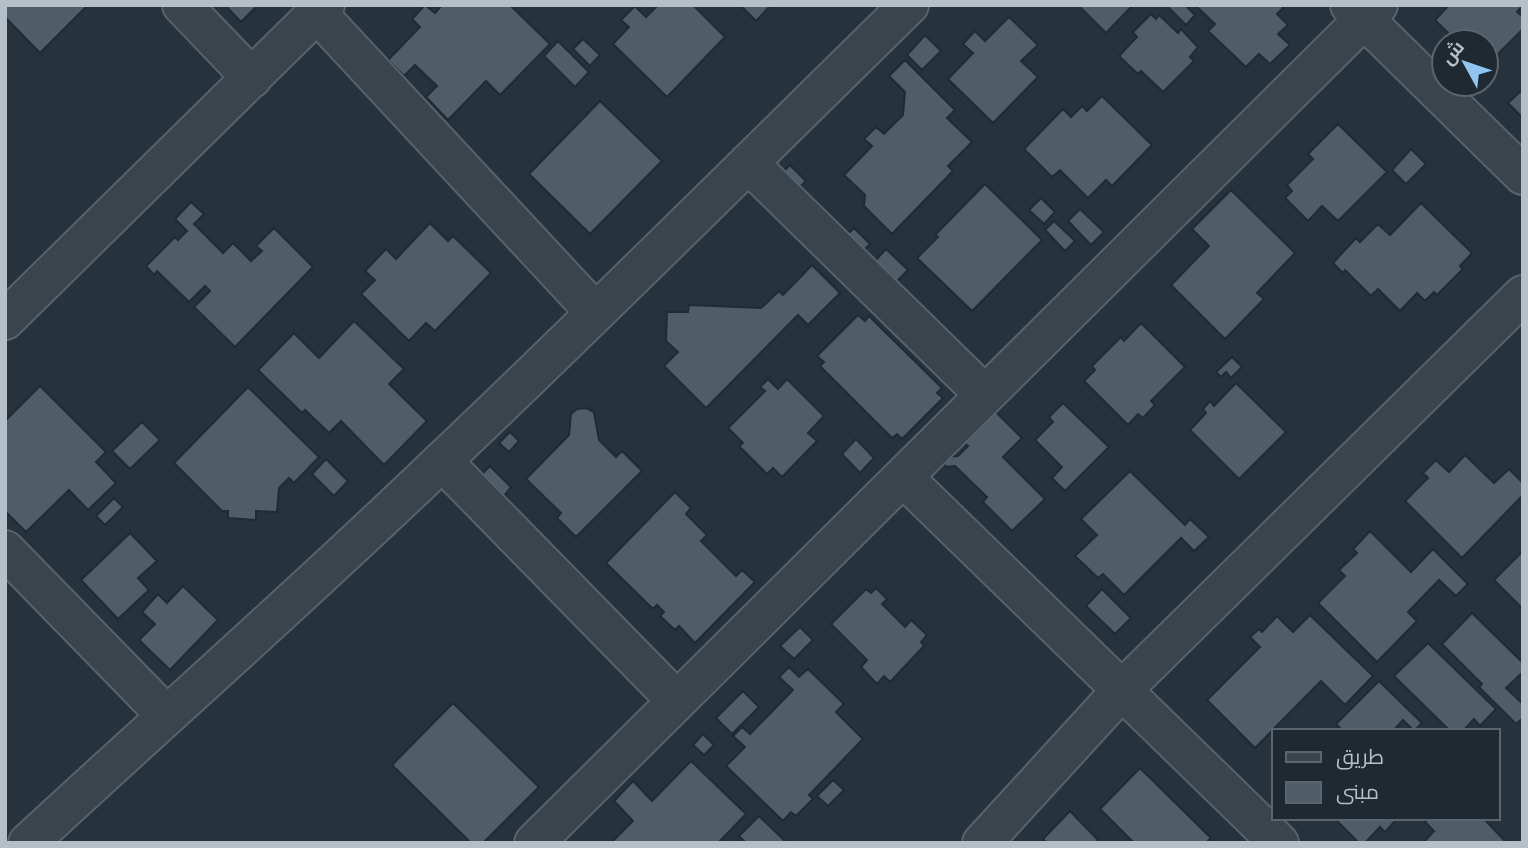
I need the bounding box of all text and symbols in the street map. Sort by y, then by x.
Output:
north arrow [1430,28,1500,98]
text: ش [1435,35,1469,69]
legend [1272,729,1500,820]
text: طريق [1336,743,1384,770]
text: مبنى [1336,778,1379,805]

